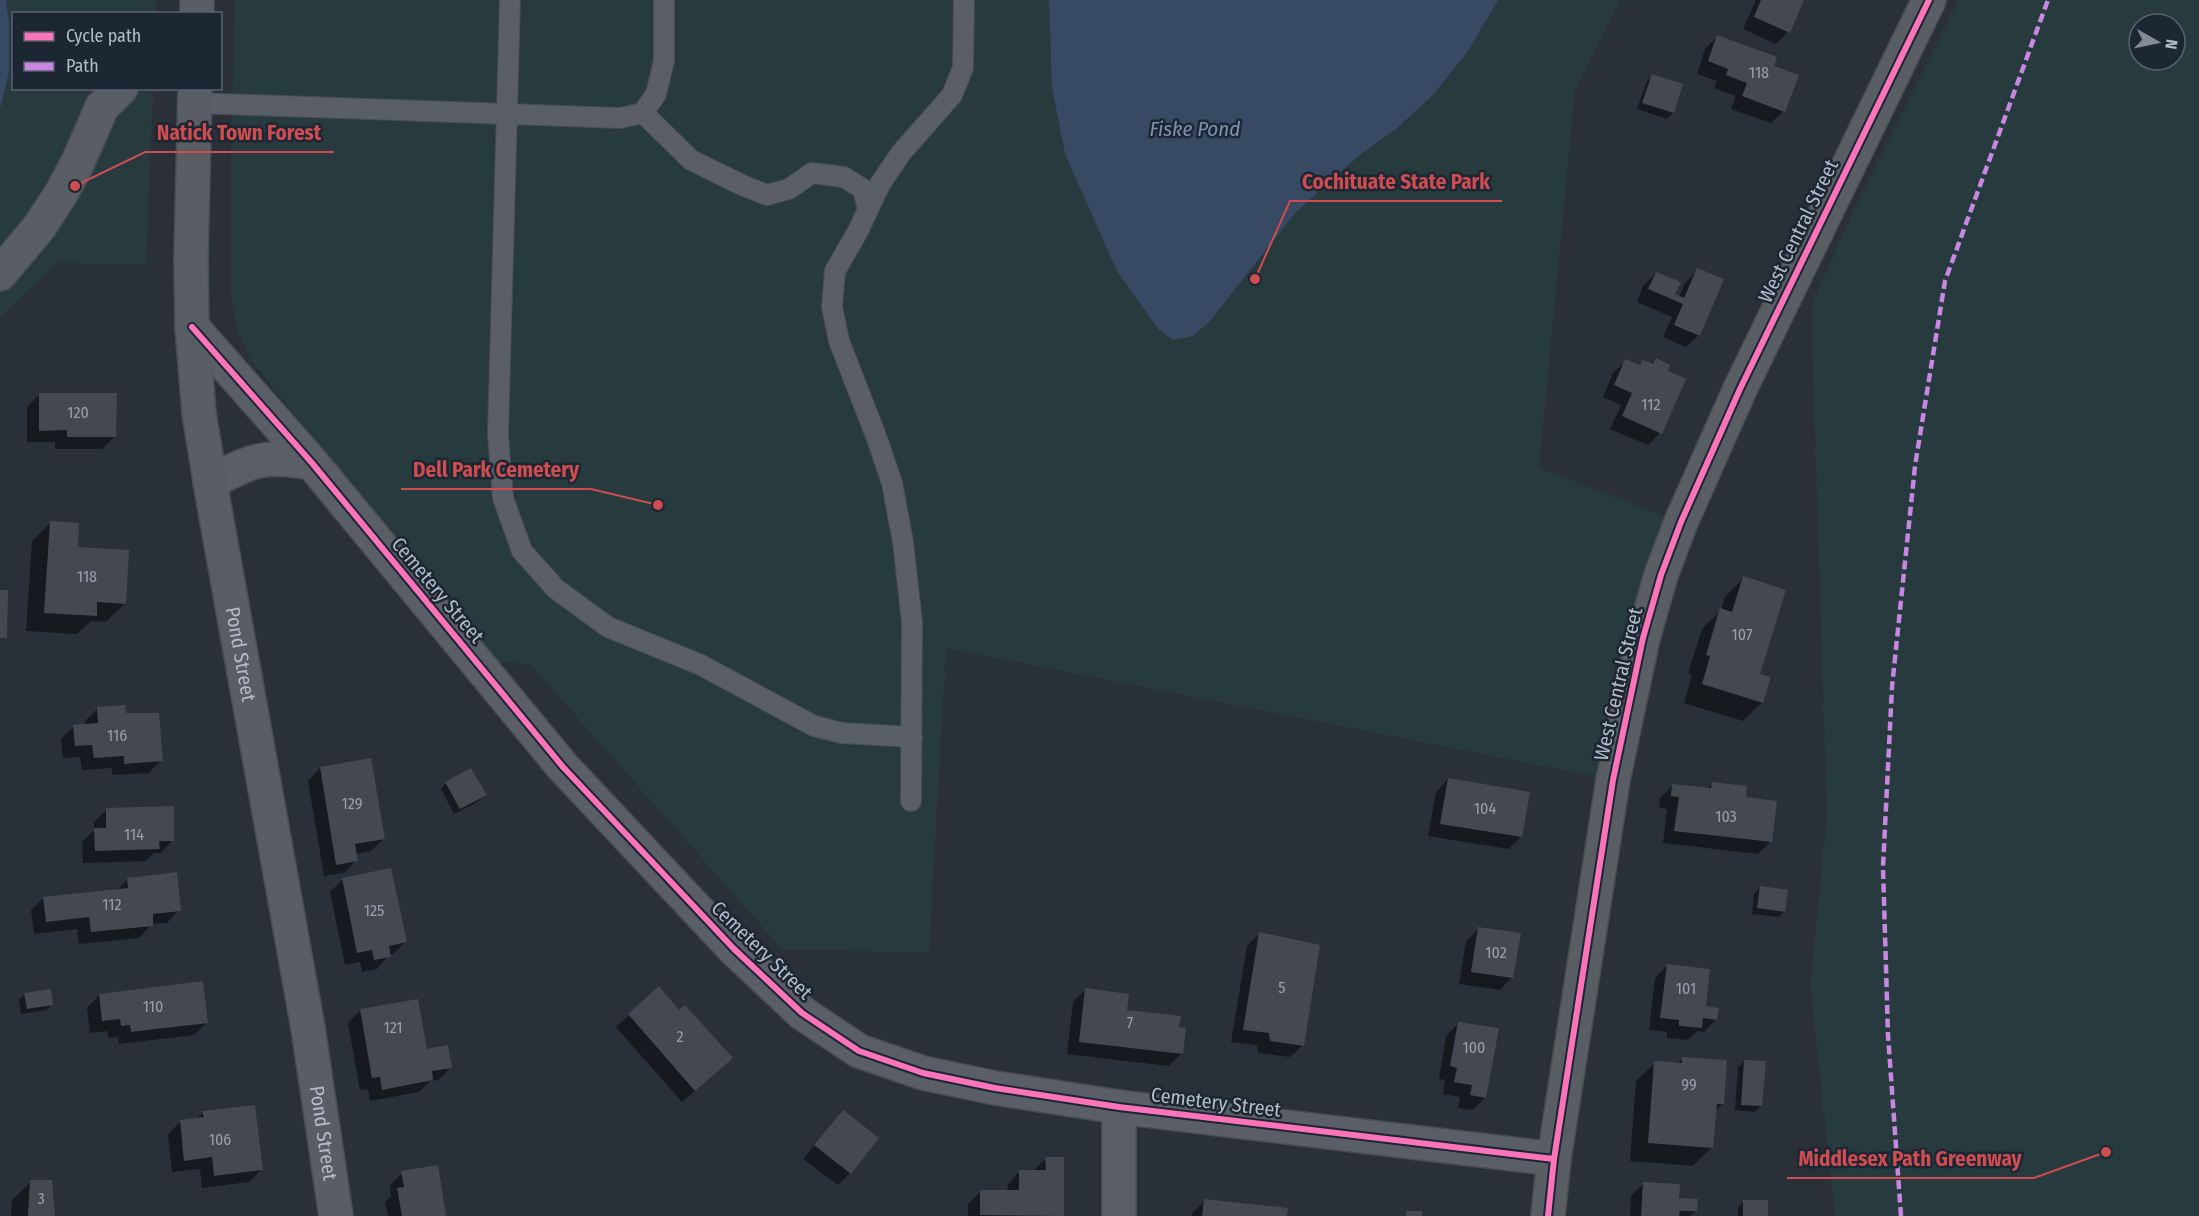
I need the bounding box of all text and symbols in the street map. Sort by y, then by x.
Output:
legend [12,12,222,90]
north arrow [2127,12,2187,72]
text: Cycle path [66,25,141,47]
text: N [2161,38,2181,50]
text: Path [66,55,99,77]
house number: 118 [1749,63,1769,82]
callout: Natick Town Forest [145,113,334,152]
water label: Fiske Pond [1149,116,1241,142]
text: Natick Town Forest [157,120,322,146]
street label: West Central Street [1753,155,1843,306]
callout: Cochituate State Park [1290,162,1502,201]
text: Cochituate State Park [1302,169,1490,195]
house number: 112 [1641,395,1661,414]
house number: 120 [67,403,89,422]
callout: Dell Park Cemetery [401,450,591,489]
text: Dell Park Cemetery [413,457,580,483]
street label: Cemetery Street [387,532,490,648]
house number: 118 [77,567,97,586]
street label: Pond Street [221,605,261,704]
street label: West Central Street [1589,605,1647,763]
house number: 107 [1732,625,1753,644]
house number: 116 [107,726,127,745]
house number: 129 [342,794,363,813]
house number: 104 [1474,799,1496,818]
house number: 103 [1715,807,1737,826]
house number: 114 [124,825,144,844]
house number: 112 [102,895,122,914]
street label: Cemetery Street [707,896,818,1004]
house number: 125 [364,901,384,920]
house number: 102 [1485,943,1507,962]
house number: 5 [1278,978,1286,997]
house number: 101 [1676,979,1696,998]
house number: 110 [143,997,163,1016]
house number: 7 [1127,1013,1134,1032]
house number: 121 [383,1018,403,1037]
house number: 2 [676,1027,684,1046]
house number: 100 [1463,1038,1485,1057]
house number: 99 [1681,1075,1697,1094]
street label: Cemetery Street [1150,1082,1283,1122]
street label: Pond Street [305,1084,343,1182]
house number: 106 [209,1130,231,1149]
callout: Middlesex Path Greenway [1787,1139,2034,1178]
text: Middlesex Path Greenway [1798,1146,2023,1172]
house number: 3 [37,1189,45,1208]

